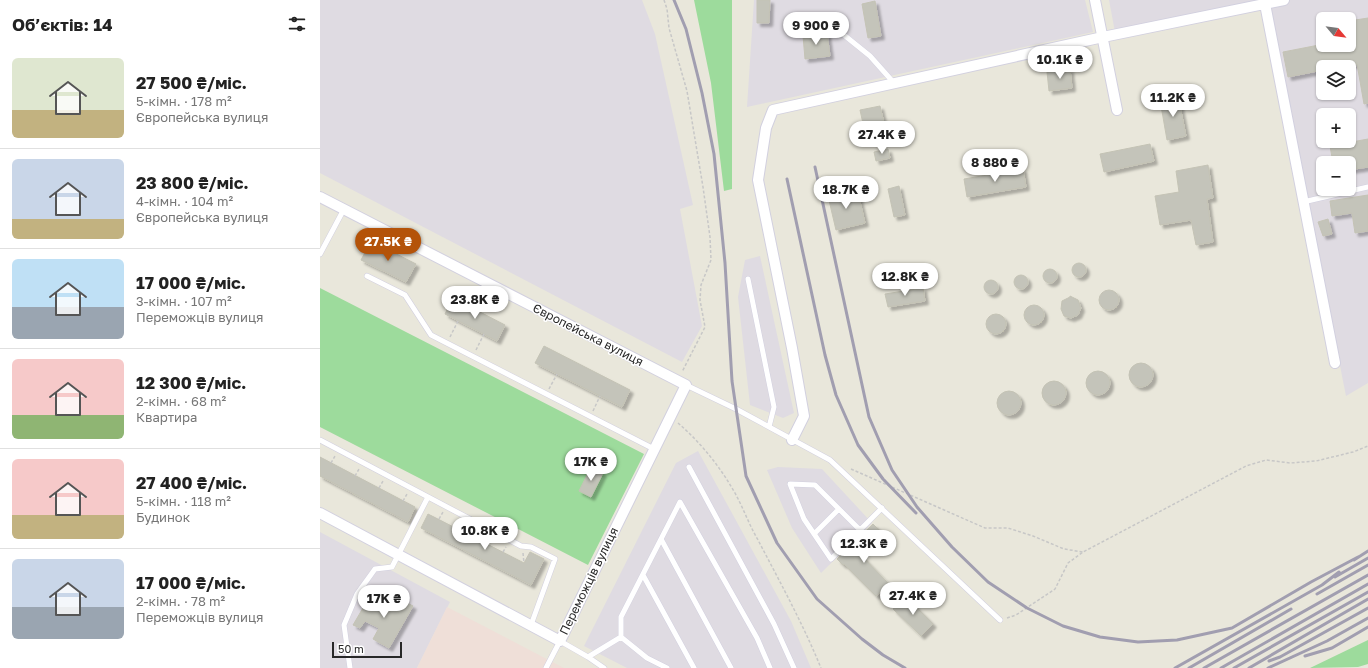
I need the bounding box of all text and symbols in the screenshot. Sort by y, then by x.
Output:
pin: 9 900 ₴ [779,12,853,46]
north arrow [1316,12,1356,52]
map controls [1316,12,1356,196]
icon: filters [286,13,308,35]
text: Об’єктів: 14 [12,14,113,35]
text: 9 900 ₴ [792,17,840,33]
pin: 10.1K ₴ [1023,46,1097,80]
text: 10.1K ₴ [1037,51,1083,67]
button: layers [1316,60,1356,100]
text: 27 500 ₴/міс. [136,72,247,93]
icon: home [44,74,92,122]
pin: 11.2K ₴ [1136,84,1210,118]
text: 11.2K ₴ [1150,89,1196,105]
text: 5-кімн. · 178 m² [136,93,232,109]
button: + [1316,108,1356,148]
text: Європейська вулиця [136,109,268,125]
pin: 27.4K ₴ [845,121,919,155]
text: 27.4K ₴ [858,126,906,142]
pin: 8 880 ₴ [958,149,1032,183]
text: 8 880 ₴ [971,154,1019,170]
button: − [1316,156,1356,196]
text: 23 800 ₴/міс. [136,172,249,193]
icon: home [44,175,92,223]
pin: 18.7K ₴ [809,176,883,210]
text: 18.7K ₴ [823,181,869,197]
text: 4-кімн. · 104 m² [136,193,233,209]
text: Європейська вулиця [136,209,268,225]
pin: 27.5K ₴ [351,228,425,262]
text: 27.5K ₴ [364,233,412,249]
pin: 12.8K ₴ [868,263,942,297]
text: 12.8K ₴ [881,268,929,284]
text: 17 000 ₴/міс. [136,272,246,293]
icon: home [44,275,92,323]
pin: 23.8K ₴ [438,286,512,320]
text: 23.8K ₴ [451,291,499,307]
text: 3-кімн. · 107 m² [136,293,232,309]
street label: Європейська вулиця [530,300,646,369]
text: Переможців вулиця [136,309,264,325]
text: 12 300 ₴/міс. [136,372,246,393]
icon: home [44,375,92,423]
text: 2-кімн. · 68 m² [136,393,226,409]
text: Квартира [136,409,197,425]
pin: 17K ₴ [563,448,619,482]
text: 17K ₴ [574,453,608,469]
text: 27 400 ₴/міс. [136,472,247,493]
icon: home [44,475,92,523]
text: 5-кімн. · 118 m² [136,493,231,509]
text: Будинок [136,509,190,525]
pin: 10.8K ₴ [448,517,522,551]
text: 10.8K ₴ [461,522,509,538]
street label: Переможців вулиця [556,525,621,637]
pin: 12.3K ₴ [827,530,901,564]
text: 12.3K ₴ [840,535,888,551]
text: 17 000 ₴/міс. [136,572,246,593]
icon: home [44,575,92,623]
pin: 27.4K ₴ [876,582,950,616]
pin: 17K ₴ [356,585,412,619]
text: 27.4K ₴ [889,587,937,603]
text: 17K ₴ [367,590,401,606]
text: 2-кімн. · 78 m² [136,593,225,609]
text: Переможців вулиця [136,609,264,625]
scale bar [332,640,402,659]
text: 50 m [338,642,364,655]

